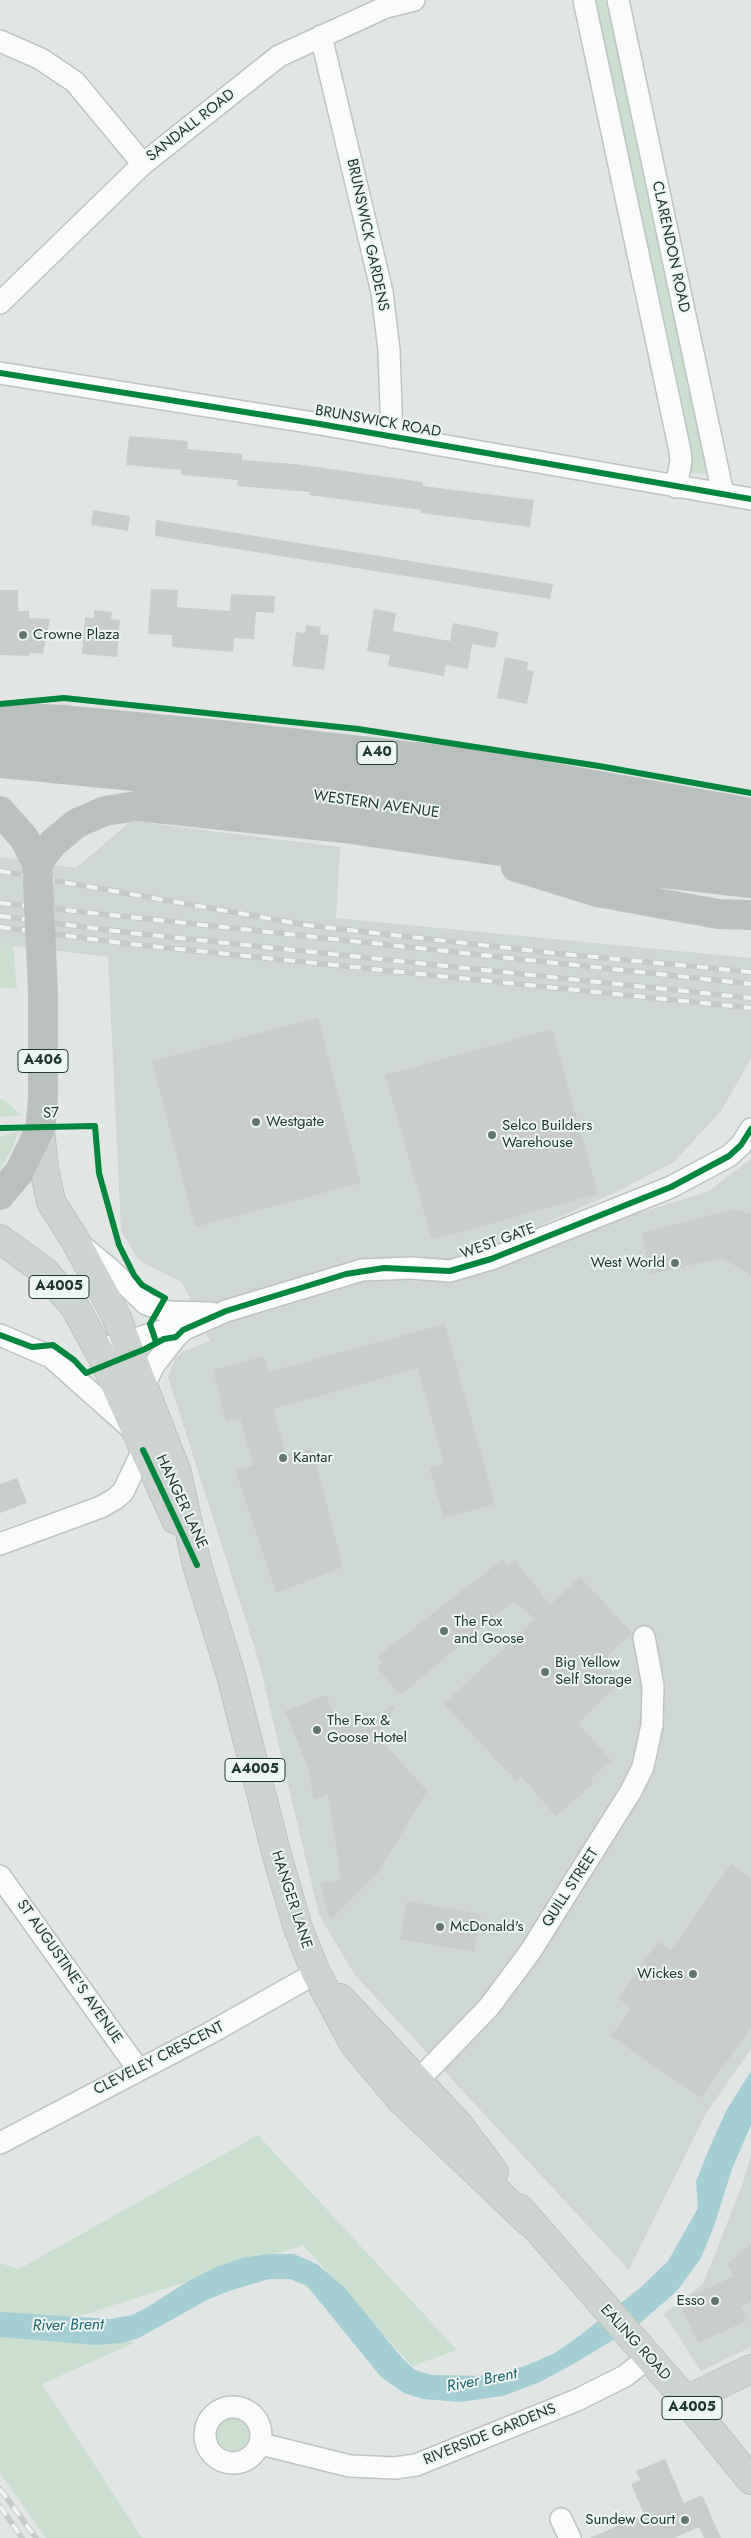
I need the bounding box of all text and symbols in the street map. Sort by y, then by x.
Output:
street label: SANDALL ROAD [143,86,239,166]
street label: BRUNSWICK GARDENS [342,157,392,313]
street label: CLARENDON ROAD [647,180,693,314]
street label: BRUNSWICK ROAD [314,402,442,442]
place label: Crowne Plaza [33,626,119,644]
marker: Crowne Plaza [17,629,29,641]
road number: A40 [357,741,397,764]
street label: WESTERN AVENUE [312,787,440,823]
road number: A406 [18,1050,68,1072]
street label: S7 [43,1105,59,1123]
place label: Westgate [266,1113,324,1131]
marker: Westgate [250,1116,262,1128]
place label: Selco Builders Warehouse [502,1117,592,1152]
marker: Selco Builders Warehouse [486,1129,498,1141]
street label: WEST GATE [458,1220,538,1264]
place label: West World [590,1254,665,1272]
marker: West World [669,1257,681,1269]
road number: A4005 [29,1275,89,1298]
place label: Kantar [293,1449,333,1467]
street label: HANGER LANE [151,1452,211,1552]
marker: Kantar [277,1452,289,1464]
place label: The Fox and Goose [454,1613,524,1648]
marker: The Fox and Goose [438,1625,450,1637]
place label: Big Yellow Self Storage [555,1654,632,1689]
marker: Big Yellow Self Storage [539,1666,551,1678]
place label: The Fox & Goose Hotel [327,1712,407,1747]
marker: The Fox & Goose Hotel [311,1724,323,1736]
road number: A4005 [225,1758,285,1782]
street label: QUILL STREET [539,1845,603,1931]
street label: HANGER LANE [267,1849,315,1951]
street label: ST AUGUSTINE'S AVENUE [12,1897,126,2047]
place label: McDonald's [450,1918,524,1936]
marker: McDonald's [434,1921,446,1933]
place label: Wickes [637,1965,683,1983]
marker: Wickes [687,1968,699,1980]
street label: CLEVELEY CRESCENT [91,2018,227,2100]
place label: Esso [676,2292,705,2310]
marker: Esso [709,2295,721,2307]
street label: EALING ROAD [596,2301,674,2385]
water label: River Brent [32,2316,104,2336]
water label: River Brent [445,2365,519,2397]
road number: A4005 [662,2396,722,2420]
street label: RIVERSIDE GARDENS [421,2400,559,2470]
place label: Sundew Court [585,2511,675,2529]
marker: Sundew Court [679,2514,691,2526]

